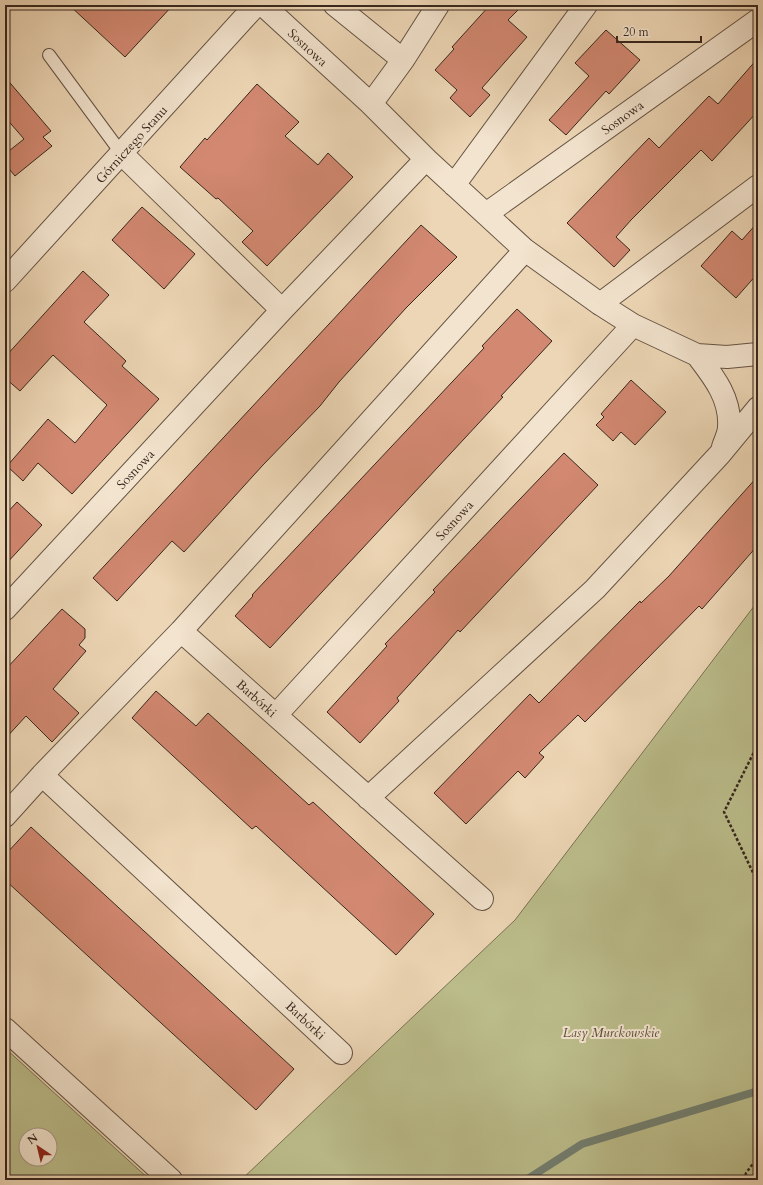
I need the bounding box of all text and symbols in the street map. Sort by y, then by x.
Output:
scale bar [617,18,701,44]
text: 20 m [623,24,650,40]
street label: Sosnowa [284,25,331,71]
street label: Sosnowa [598,96,648,139]
street label: Górniczego Stanu [92,102,172,188]
street label: Sosnowa [113,446,159,493]
street label: Sosnowa [432,496,478,545]
street label: Barbórki [232,676,281,722]
street label: Barbórki [281,998,329,1044]
park label: Lasy Murckowskie [563,1024,660,1042]
north arrow [18,1127,58,1167]
text: N [24,1130,41,1148]

